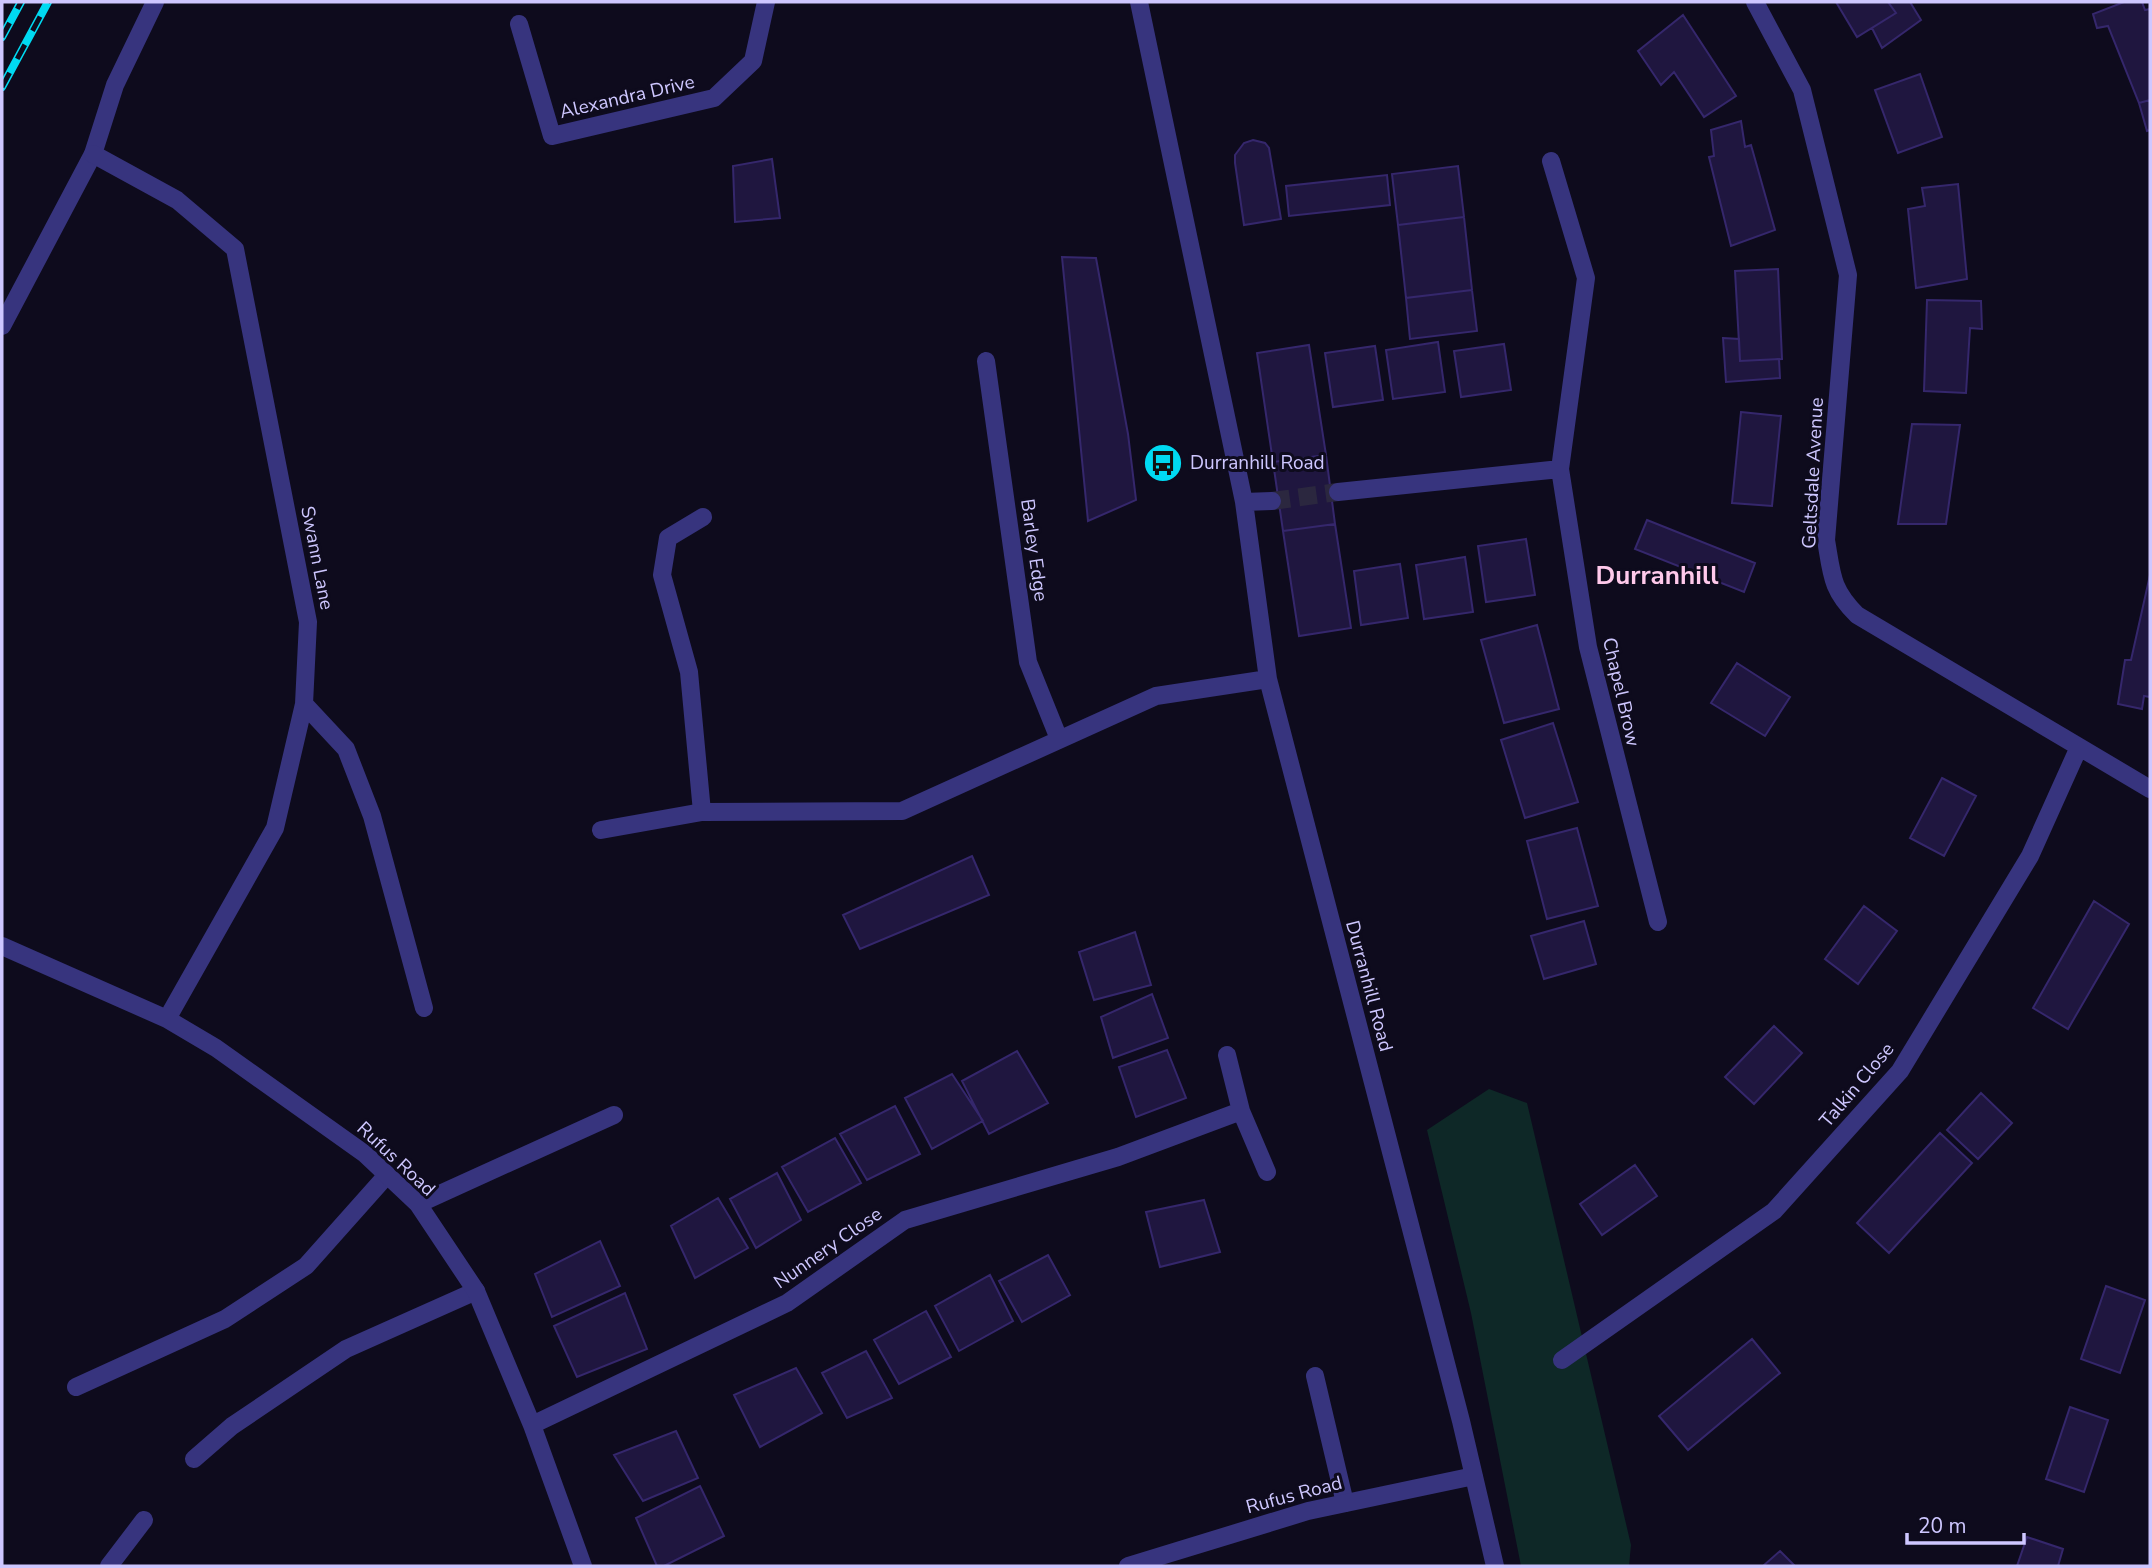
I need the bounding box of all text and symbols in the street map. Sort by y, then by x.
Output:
street label: Alexandra Drive [557,69,697,125]
street label: Geltsdale Avenue [1796,397,1830,549]
bus stop icon: Durranhill Road [1142,442,1184,484]
place label: Durranhill Road [1190,450,1325,476]
street label: Barley Edge [1014,497,1054,603]
street label: Swann Lane [294,504,340,612]
district label: Durranhill [1596,558,1719,593]
street label: Chapel Brow [1596,635,1646,749]
street label: Durranhill Road [1339,918,1399,1054]
street label: Talkin Close [1814,1037,1900,1133]
street label: Rufus Road [351,1116,441,1202]
street label: Nunnery Close [769,1201,887,1295]
street label: Rufus Road [1243,1470,1345,1520]
scale bar [1907,1502,2024,1546]
text: 20 m [1918,1512,1967,1540]

